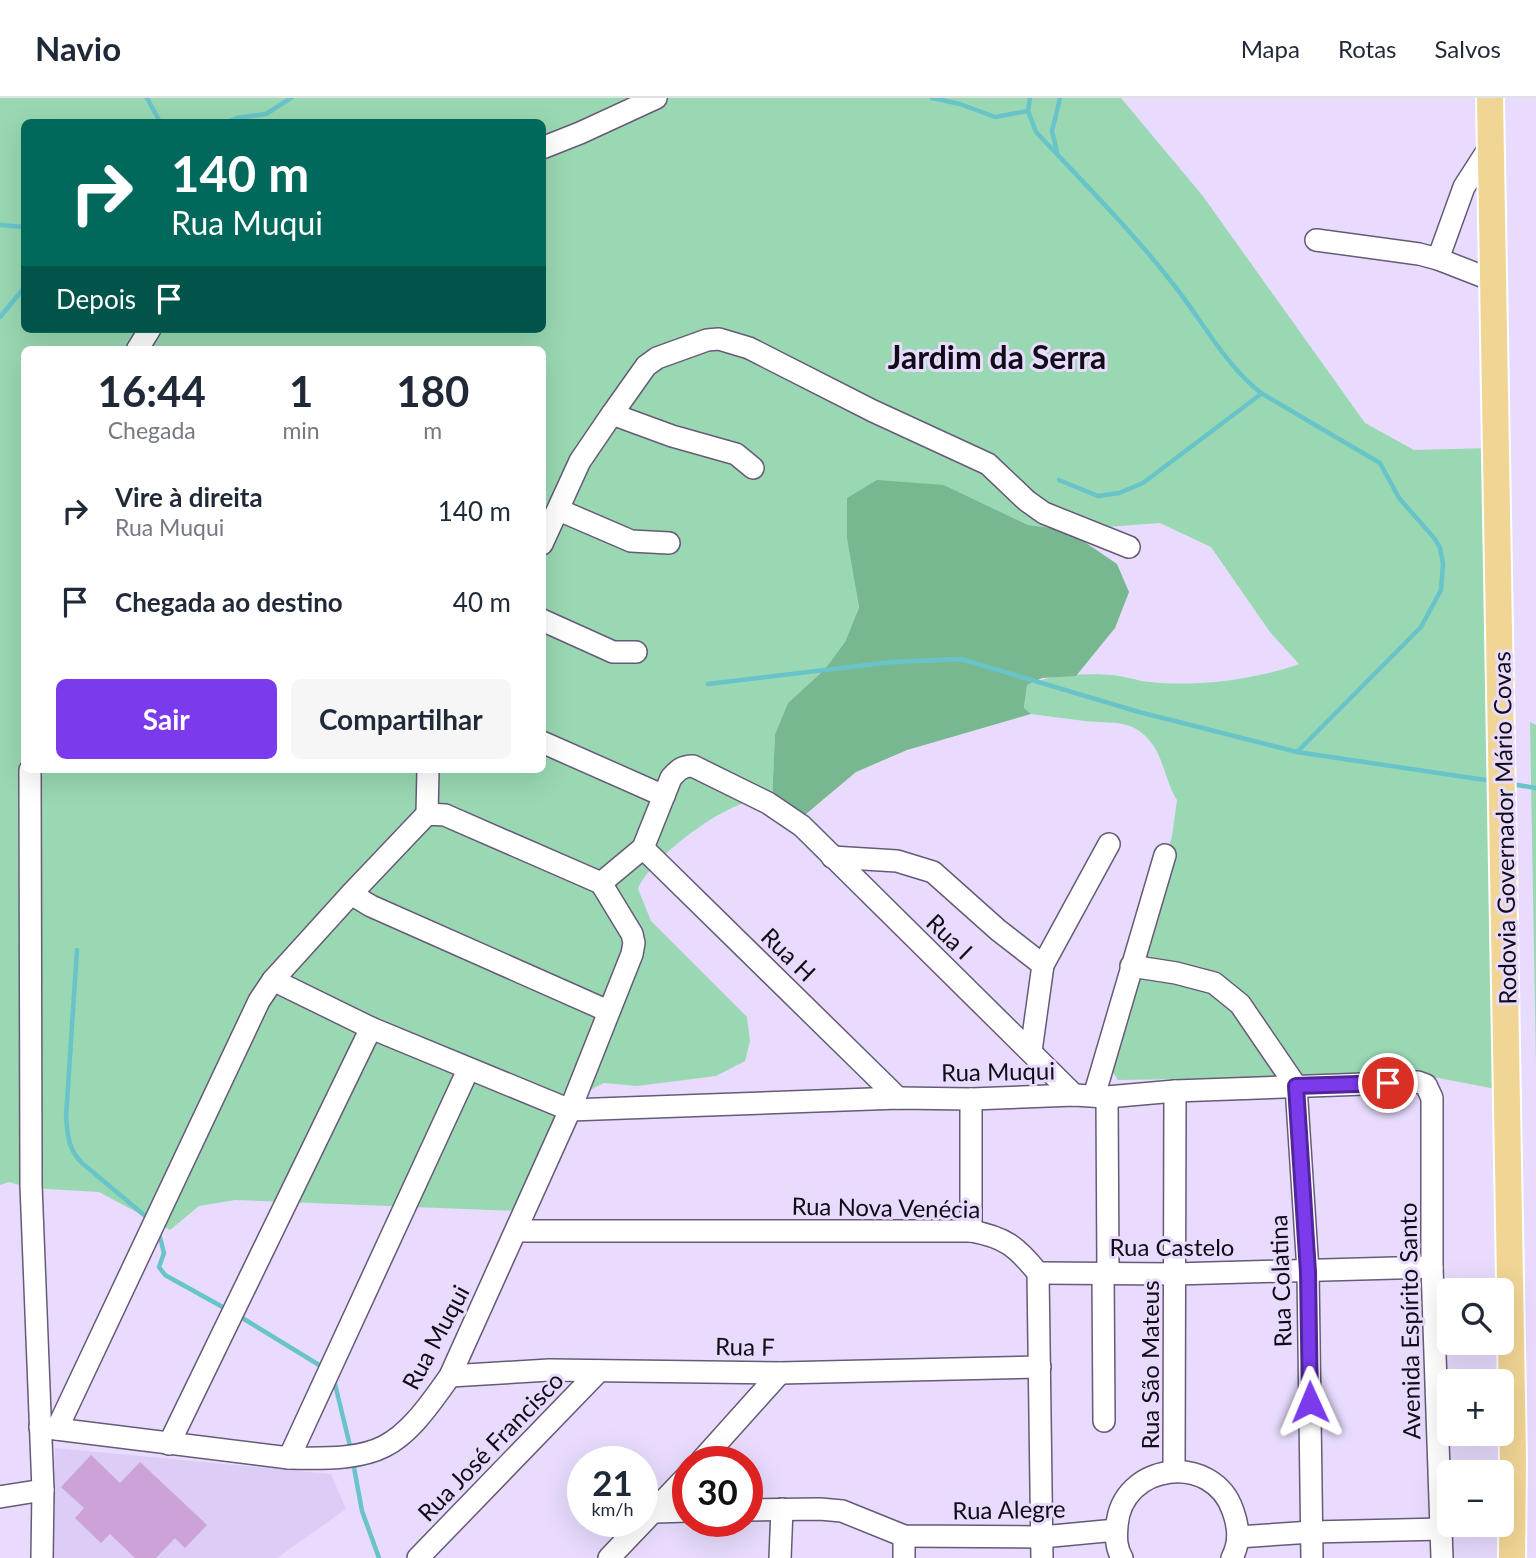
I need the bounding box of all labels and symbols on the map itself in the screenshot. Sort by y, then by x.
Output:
district label: Jardim da Serra [888,337,1106,376]
street label: Rodovia Governador Mário Covas [1486,651,1522,1005]
street label: Rua I [921,907,979,965]
street label: Rua H [756,921,822,987]
pin [1358,1053,1418,1113]
street label: Rua Muqui [941,1056,1055,1086]
street label: Rua Nova Venécia [791,1191,981,1223]
street label: Avenida Espírito Santo [1392,1202,1426,1440]
street label: Rua Colatina [1263,1214,1297,1348]
street label: Rua Castelo [1110,1232,1234,1261]
street label: Rua Muqui [395,1280,475,1394]
street label: Rua São Mateus [1135,1280,1164,1450]
street label: Rua F [715,1331,775,1361]
street label: Rua José Francisco [411,1365,569,1527]
position arrow [1273,1365,1347,1439]
speed limit sign: 30 [672,1446,763,1537]
street label: Rua Alegre [952,1494,1066,1524]

